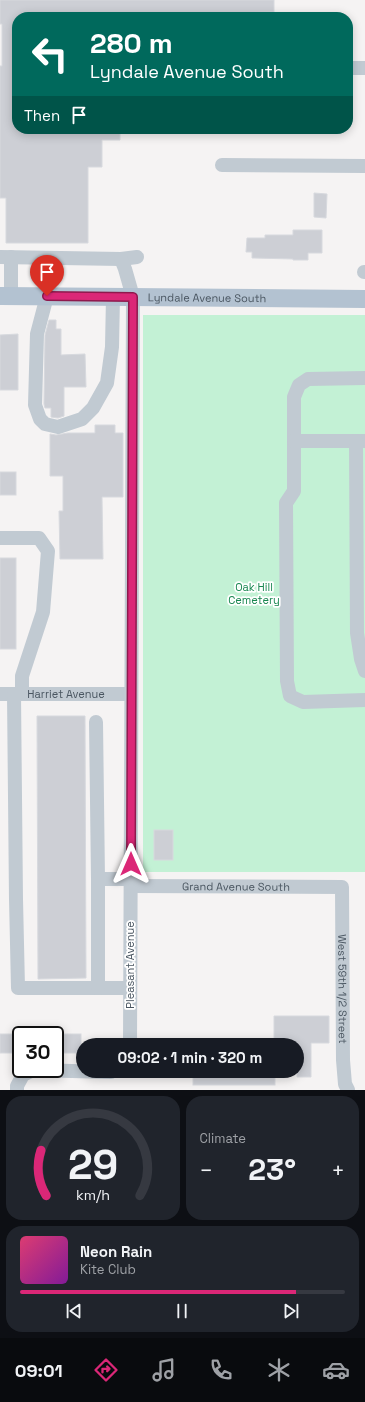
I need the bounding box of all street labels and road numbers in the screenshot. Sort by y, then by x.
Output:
street label: Lyndale Avenue South [148,290,266,305]
street label: Harriet Avenue [27,687,105,701]
street label: Grand Avenue South [182,879,290,894]
street label: Pleasant Avenue [123,921,137,1009]
street label: West 59th 1/2 Street [335,934,350,1044]

